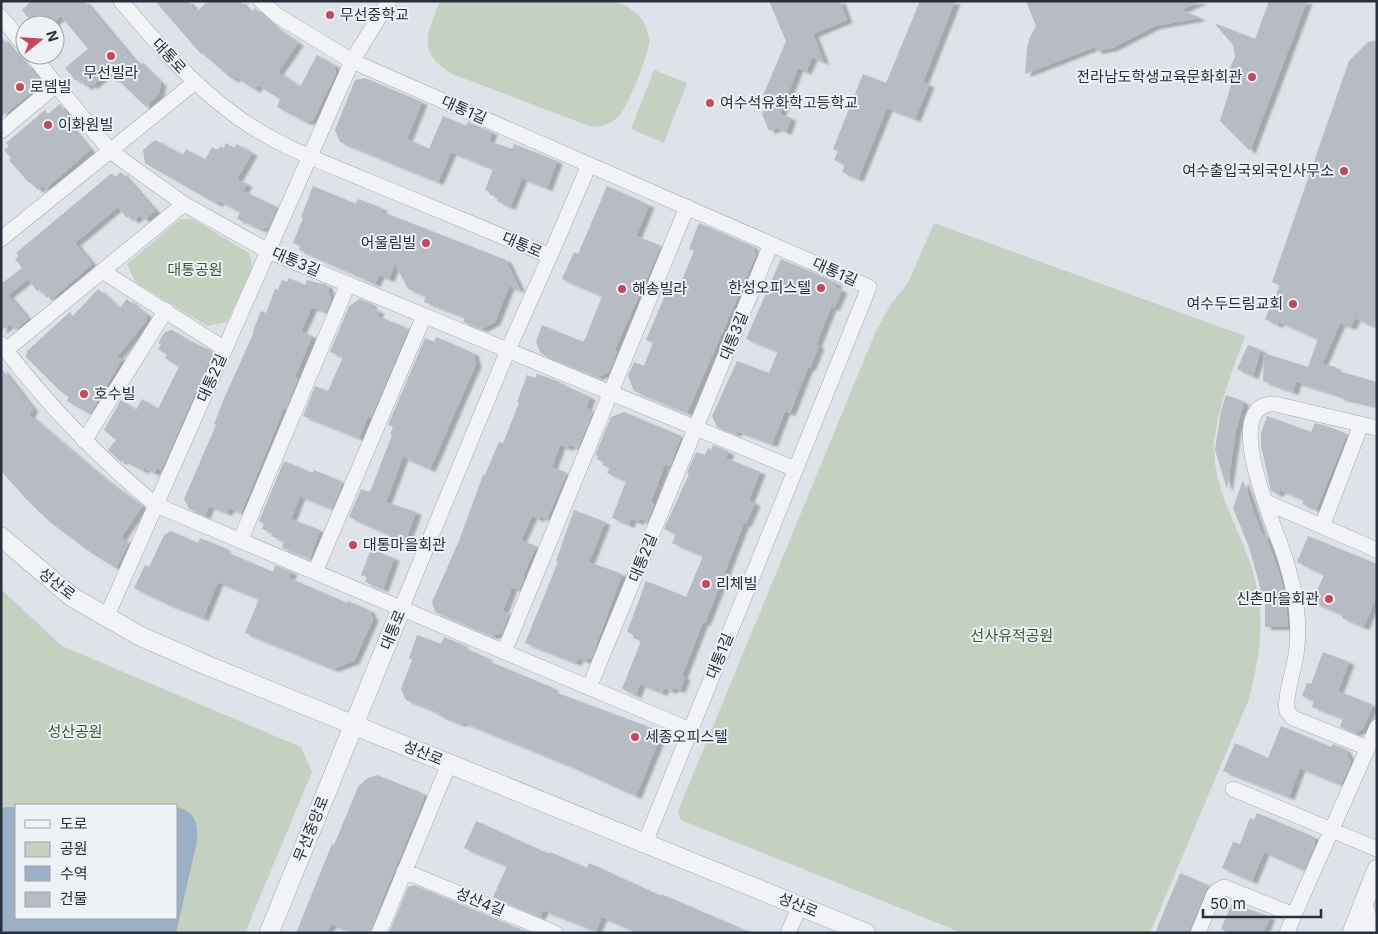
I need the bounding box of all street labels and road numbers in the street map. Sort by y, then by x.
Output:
street label: 대통로 [148,34,190,77]
street label: 대통1길 [439,91,490,128]
street label: 대통로 [499,228,545,261]
street label: 대통3길 [269,243,323,280]
street label: 대통1길 [810,253,861,290]
street label: 대통3길 [715,309,752,363]
street label: 대통2길 [193,351,231,405]
street label: 대통2길 [624,531,661,585]
street label: 성산로 [35,563,79,604]
street label: 대통로 [376,607,409,653]
street label: 대통1길 [702,630,737,681]
street label: 성산로 [400,736,446,769]
street label: 무선중앙로 [289,793,332,864]
street label: 성산4길 [453,883,507,920]
street label: 성산로 [775,888,821,921]

